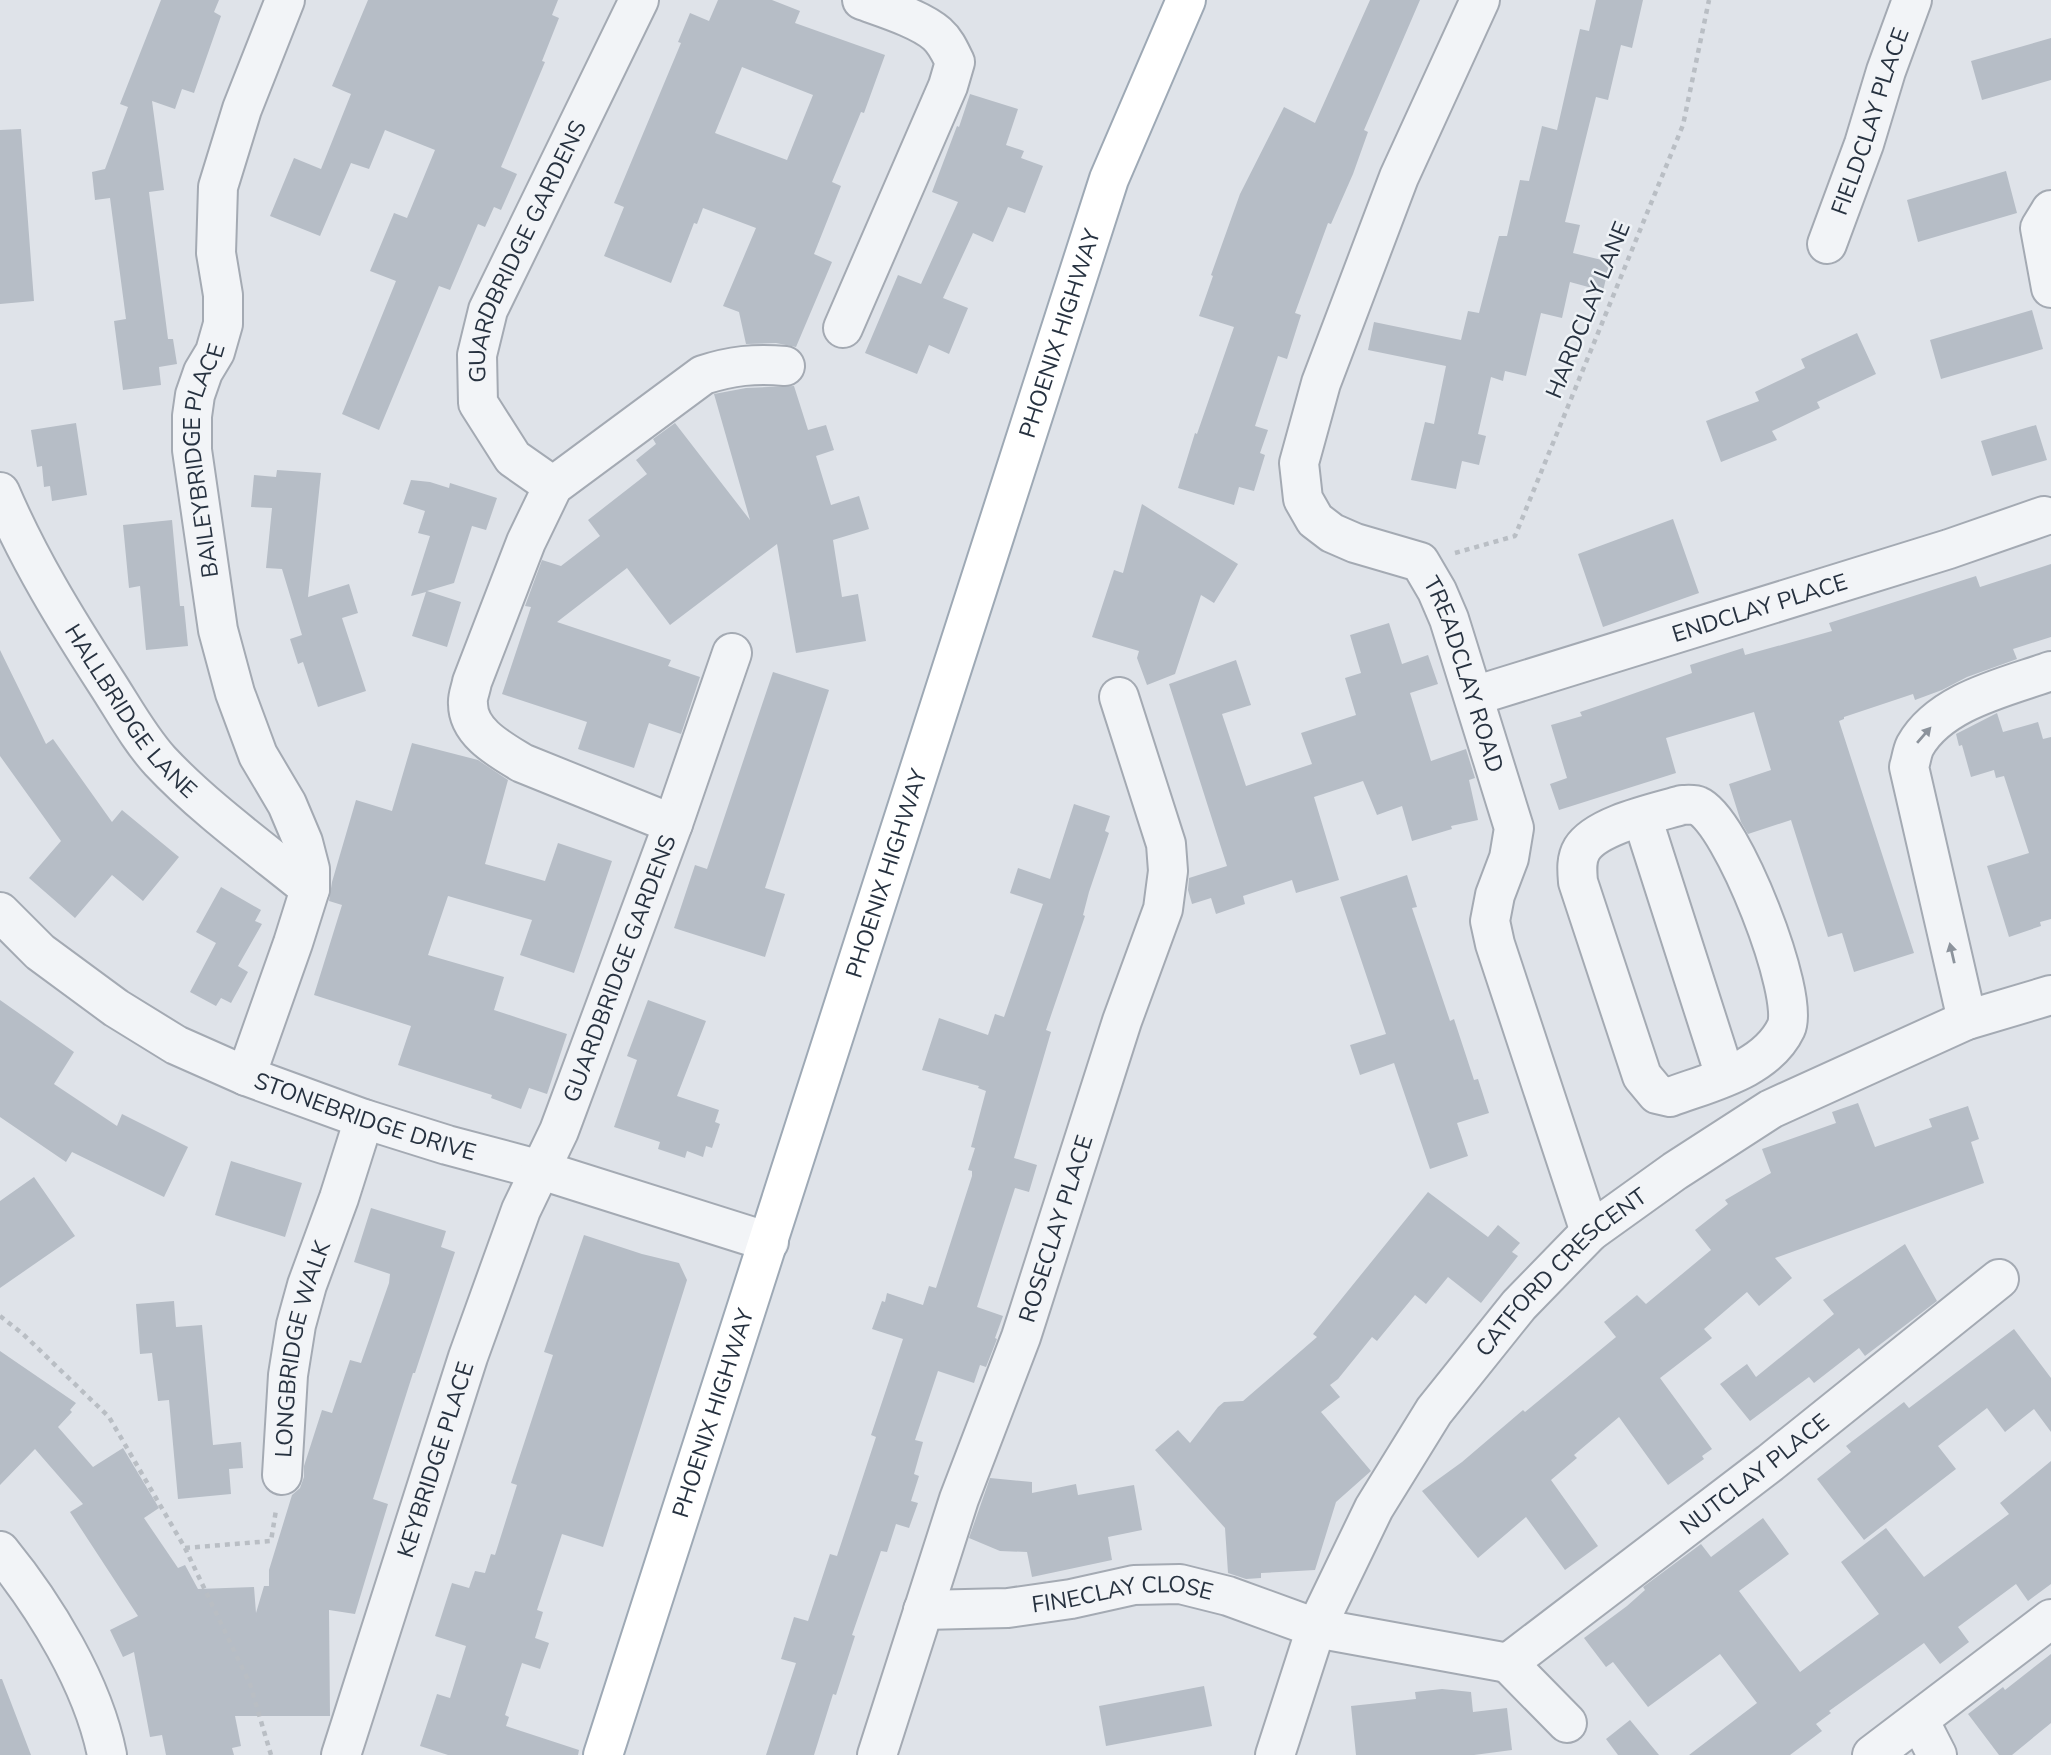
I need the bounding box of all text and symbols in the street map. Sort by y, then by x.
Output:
street label: FIELDCLAY PLACE [1824,23,1916,219]
street label: GUARDBRIDGE GARDENS [461,115,594,383]
street label: HARDCLAY LANE [1538,217,1638,403]
street label: PHOENIX HIGHWAY [1011,225,1108,442]
street label: BAILEYBRIDGE PLACE [176,340,232,580]
street label: ENDCLAY PLACE [1668,566,1851,649]
street label: TREADCLAY ROAD [1416,570,1511,776]
street label: HALLBRIDGE LANE [58,618,204,805]
one-way arrow [1916,726,1932,744]
street label: PHOENIX HIGHWAY [838,765,934,982]
street label: GUARDBRIDGE GARDENS [556,830,683,1107]
one-way arrow [1946,942,1957,964]
street label: STONEBRIDGE DRIVE [250,1065,480,1168]
street label: ROSECLAY PLACE [1011,1131,1100,1326]
street label: CATFORD CRESCENT [1468,1180,1653,1363]
street label: LONGBRIDGE WALK [268,1236,338,1458]
street label: PHOENIX HIGHWAY [665,1305,761,1522]
street label: KEYBRIDGE PLACE [390,1358,481,1561]
street label: NUTCLAY PLACE [1673,1406,1835,1542]
street label: FINECLAY CLOSE [1030,1568,1216,1620]

